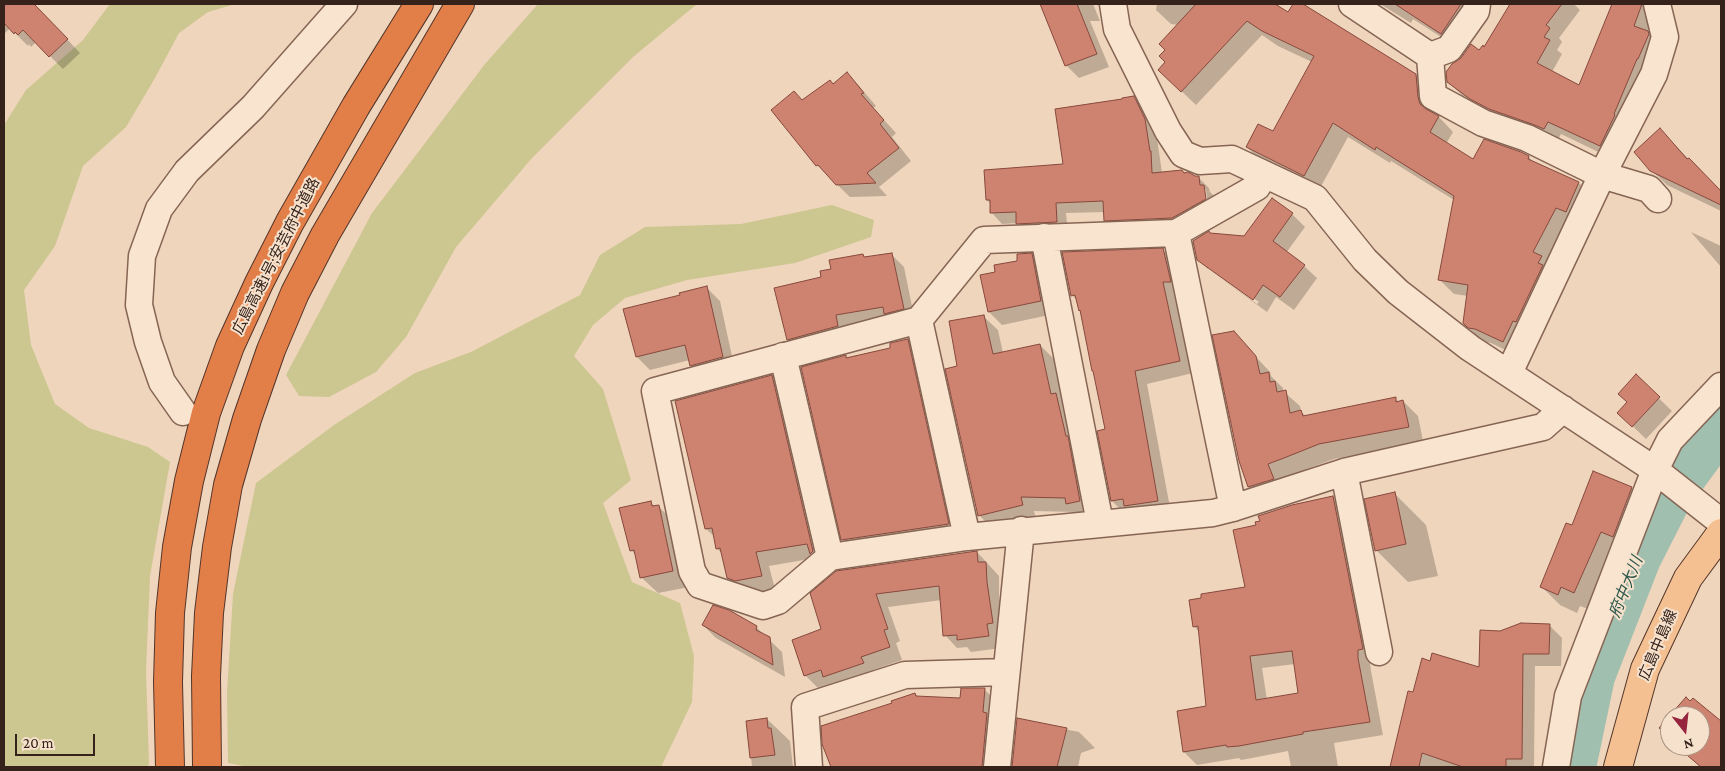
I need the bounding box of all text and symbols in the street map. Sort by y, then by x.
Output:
street label: 広島高速1号;安芸府中道路 [229,175,323,337]
water label: 府中大川 [1605,554,1647,620]
street label: 広島中島線 [1635,607,1681,683]
north arrow [1660,706,1710,756]
scale bar [18,724,98,756]
text: 20 m [23,735,54,751]
text: N [1682,735,1696,753]

